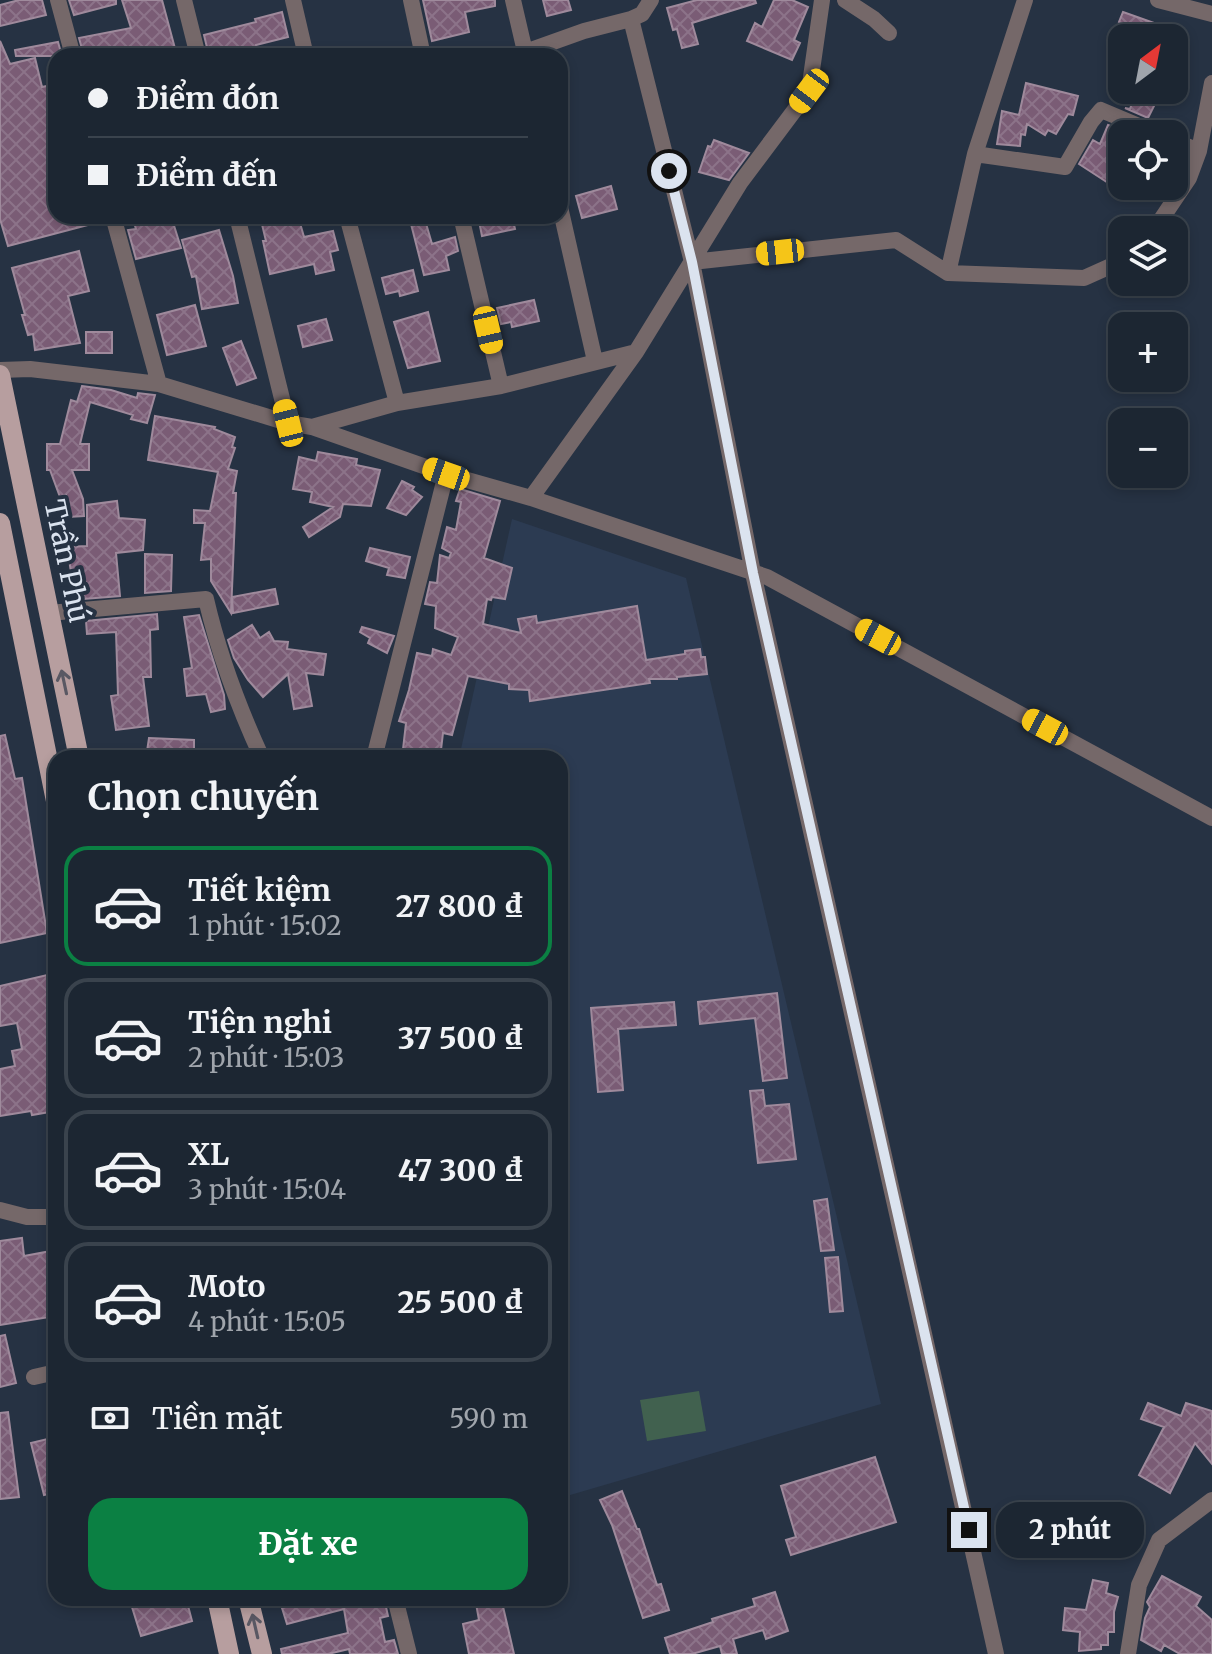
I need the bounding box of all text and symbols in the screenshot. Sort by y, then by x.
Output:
north arrow [1108,24,1188,104]
map controls [1108,24,1188,488]
car [785,65,833,117]
text: Điểm đón [136,79,279,117]
button: locate [1108,120,1188,200]
route start [651,153,687,189]
text: Điểm đến [136,156,277,194]
button: layers [1108,216,1188,296]
car [755,238,805,266]
car [471,304,505,356]
button: + [1108,312,1188,392]
car [271,397,305,449]
button: − [1108,408,1188,488]
car [419,455,473,493]
street label: Trần Phú [36,496,98,626]
car [851,615,905,659]
one-way arrow [56,669,71,695]
car [1018,705,1072,749]
text: Chọn chuyến [88,775,319,820]
icon: car [92,870,164,942]
text: Tiết kiệm [188,871,331,909]
text: 27 800 ₫ [396,887,524,925]
text: 1 phút · 15:02 [188,909,342,942]
icon: car [92,1002,164,1074]
text: Tiện nghi [188,1003,332,1041]
text: 37 500 ₫ [398,1019,524,1057]
text: 2 phút · 15:03 [188,1041,344,1074]
icon: car [92,1134,164,1206]
text: XL [188,1135,229,1173]
text: 47 300 ₫ [398,1151,524,1189]
text: 3 phút · 15:04 [188,1173,346,1206]
icon: car [92,1266,164,1338]
text: Moto [188,1267,266,1305]
text: 25 500 ₫ [398,1283,524,1321]
text: 4 phút · 15:05 [188,1305,346,1338]
icon: cash [88,1396,132,1440]
text: Tiền mặt [152,1399,283,1437]
text: 590 m [449,1402,528,1435]
button: Đặt xe [88,1498,528,1590]
callout: 2 phút [997,1502,1145,1558]
route end [951,1512,987,1548]
text: 2 phút [1029,1513,1111,1546]
one-way arrow [247,1614,262,1639]

